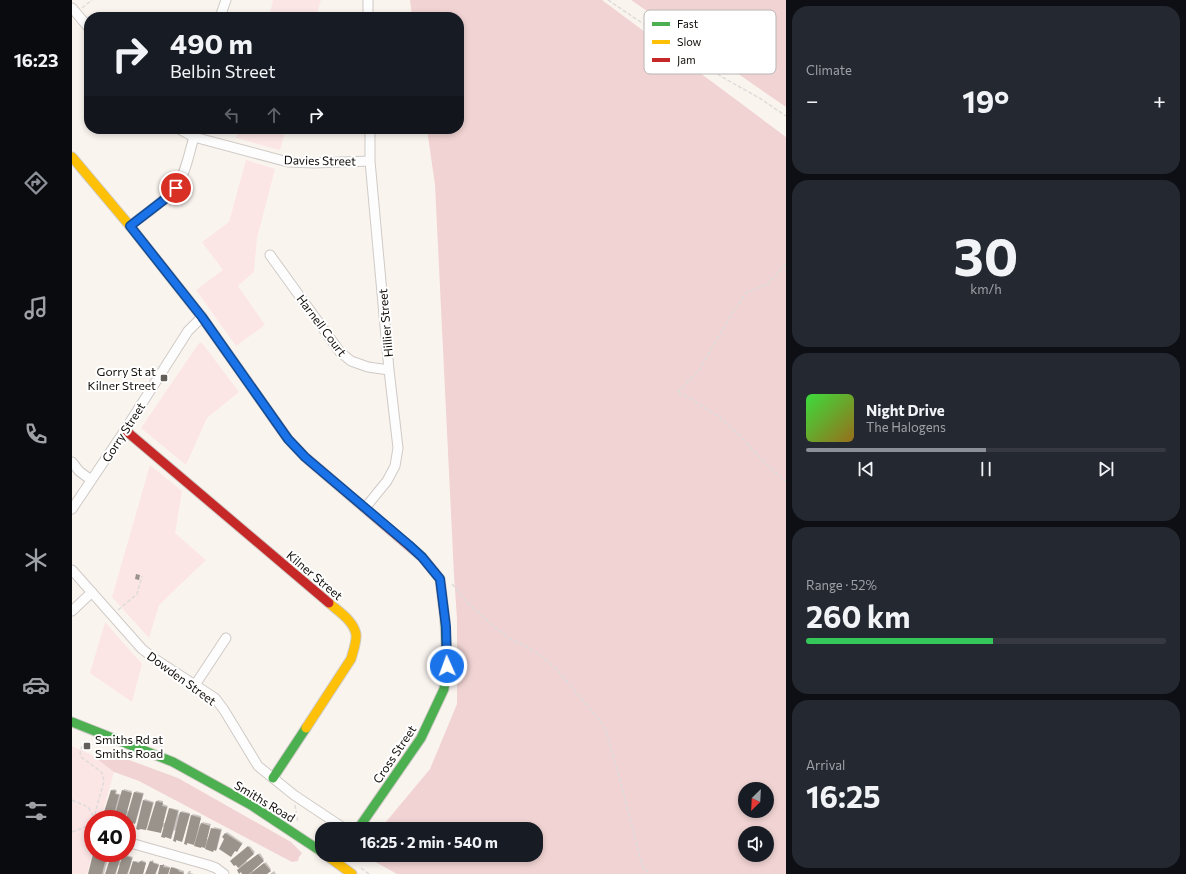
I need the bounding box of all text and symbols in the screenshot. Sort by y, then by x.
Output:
legend [644,10,776,74]
text: Fast [677,17,699,30]
text: 490 m [170,26,253,60]
icon: right [104,28,156,80]
text: Slow [677,35,702,48]
text: 16:23 [14,49,58,71]
text: Jam [677,53,696,67]
text: Belbin Street [170,60,276,82]
text: Climate [806,62,852,78]
text: 19° [962,82,1009,119]
text: − [806,87,819,114]
text: + [1153,87,1166,114]
icon: left [221,104,243,126]
icon: ahead [263,104,285,126]
icon: right [305,104,327,126]
street label: Davies Street [284,152,356,168]
icon: directions [22,169,50,197]
pin [159,171,193,205]
icon: arrive [165,177,187,199]
text: 30 [954,223,1018,287]
text: km/h [970,281,1002,297]
street label: Hillier Street [375,288,395,358]
street label: Harnell Court [294,291,350,359]
icon: music [22,294,50,322]
place label: Gorry St at Kilner Street [88,364,156,392]
marker: Gorry St at Kilner Street [159,373,169,383]
street label: Gorry Street [99,400,147,464]
text: Night Drive [866,401,945,419]
text: The Halogens [866,419,946,435]
icon: phone [22,420,50,448]
icon: previous [855,458,877,480]
icon: pause [975,458,997,480]
icon: next [1095,458,1117,480]
icon: climate [22,546,50,574]
street label: Kilner Street [284,548,346,602]
text: Range · 52% [806,577,877,593]
text: 260 km [806,597,910,634]
position arrow [426,645,468,687]
street label: Dowden Street [145,648,219,708]
icon: car [22,671,50,699]
street label: Cross Street [369,722,419,786]
place label: Smiths Rd at Smiths Road [95,732,163,760]
marker: Smiths Rd at Smiths Road [82,741,92,751]
text: Arrival [806,757,845,773]
street label: Smiths Road [232,777,298,825]
text: 16:25 [806,777,881,814]
north arrow [738,782,774,818]
map controls [738,782,774,862]
icon: filters [22,797,50,825]
speed limit sign: 40 [84,810,136,862]
button: sound [738,826,774,862]
text: 16:25 · 2 min · 540 m [360,833,498,851]

